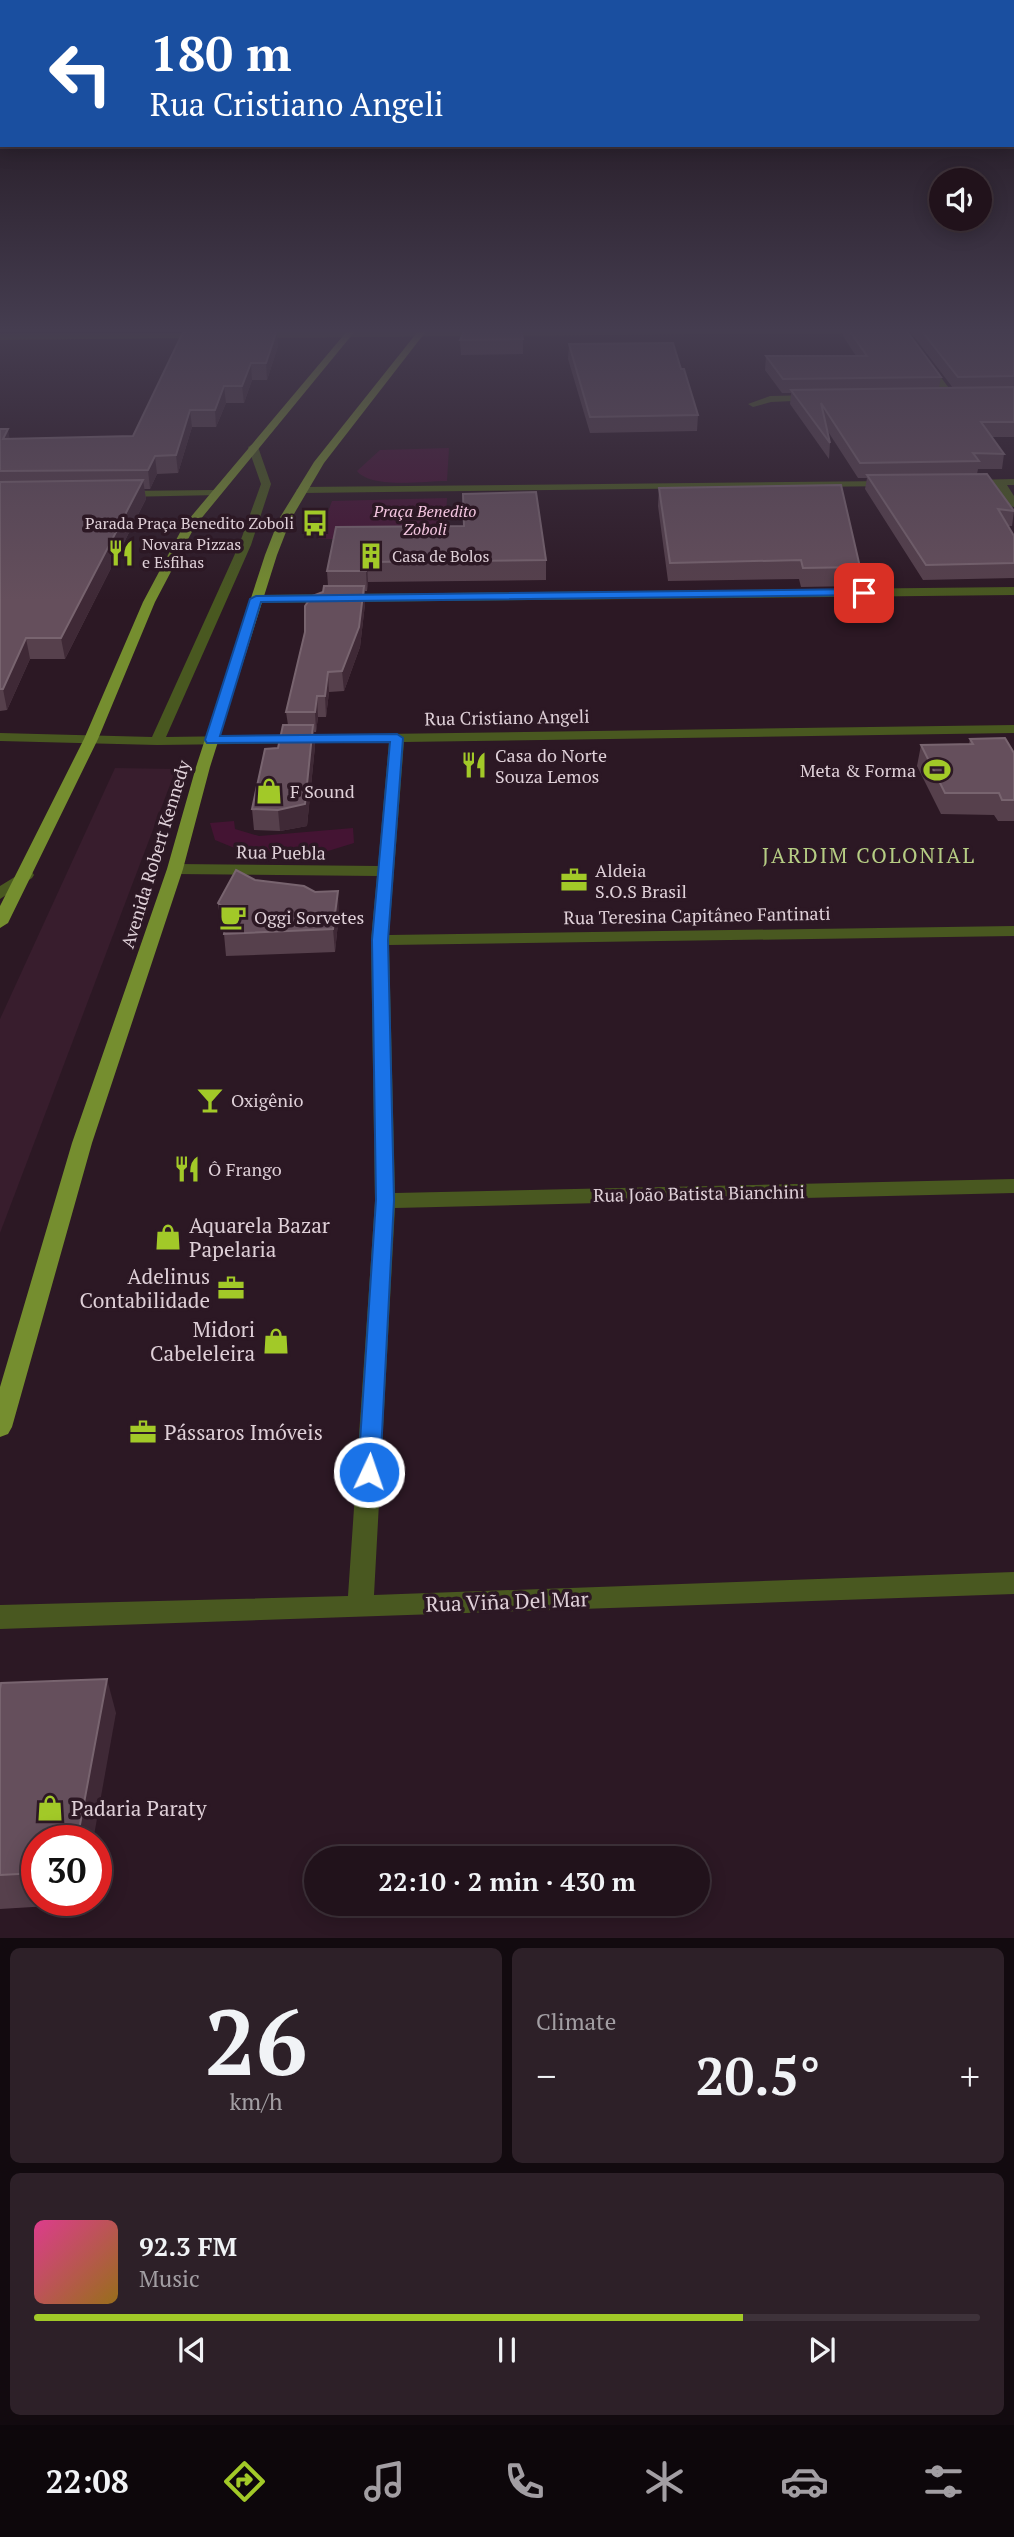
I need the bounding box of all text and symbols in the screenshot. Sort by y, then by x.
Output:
text: 180 m [150,20,292,85]
icon: left [35,28,126,119]
text: Rua Cristiano Angeli [150,83,444,125]
map controls [929,168,992,231]
button: sound [929,168,992,231]
park label: Praça Benedito Zoboli [373,500,476,540]
bus stop icon: Parada Praça Benedito Zoboli [300,508,330,538]
place label: Parada Praça Benedito Zoboli [85,512,294,534]
place label: Novara Pizzas e Esfihas [142,533,241,573]
restaurant icon: Novara Pizzas e Esfihas [106,538,136,568]
building icon: Casa de Bolos [356,541,386,571]
place label: Casa de Bolos [392,545,489,567]
pin [834,563,894,623]
icon: arrive [845,574,883,612]
street label: Rua Cristiano Angeli [424,704,590,730]
place label: Casa do Norte Souza Lemos [495,743,607,788]
restaurant icon: Casa do Norte Souza Lemos [459,750,489,780]
sports icon: Meta & Forma [922,755,952,785]
street label: Avenida Robert Kennedy [115,756,195,951]
place label: Meta & Forma [800,758,916,782]
shop icon: F Sound [254,776,284,806]
place label: F Sound [290,779,355,803]
street label: Rua Puebla [236,839,326,865]
district label: JARDIM COLONIAL [762,841,976,869]
place label: Aldeia S.O.S Brasil [595,858,687,903]
office icon: Aldeia S.O.S Brasil [559,865,589,895]
street label: Rua Teresina Capitâneo Fantinati [563,901,831,929]
cafe icon: Oggi Sorvetes [218,902,248,932]
place label: Oggi Sorvetes [254,905,364,929]
bar icon: Oxigênio [195,1085,225,1115]
place label: Oxigênio [231,1088,303,1112]
restaurant icon: Ô Frango [172,1154,202,1184]
place label: Ô Frango [208,1157,282,1181]
street label: Rua João Batista Bianchini [593,1179,805,1207]
place label: Aquarela Bazar Papelaria [189,1211,330,1263]
shop icon: Aquarela Bazar Papelaria [153,1222,183,1252]
place label: Adelinus Contabilidade [80,1262,210,1314]
office icon: Adelinus Contabilidade [216,1273,246,1303]
place label: Midori Cabeleleira [150,1315,255,1367]
shop icon: Midori Cabeleleira [261,1326,291,1356]
office icon: Pássaros Imóveis [128,1417,158,1447]
place label: Pássaros Imóveis [164,1418,323,1446]
position arrow [332,1435,406,1509]
street label: Rua Viña Del Mar [425,1584,589,1618]
shop icon: Padaria Paraty [35,1793,65,1823]
place label: Padaria Paraty [71,1794,207,1822]
speed limit sign: 30 [21,1825,112,1916]
text: 22:10 · 2 min · 430 m [378,1864,636,1898]
text: 26 [205,1980,307,2101]
text: Climate [536,2006,616,2037]
text: 20.5° [695,2041,821,2110]
text: − [536,2051,556,2101]
text: + [960,2051,980,2101]
text: km/h [229,2086,283,2117]
text: 92.3 FM [139,2229,237,2263]
text: Music [139,2263,200,2294]
icon: previous [173,2331,211,2369]
icon: pause [488,2331,526,2369]
icon: next [803,2331,841,2369]
icon: directions [220,2457,269,2506]
icon: music [360,2457,409,2506]
icon: phone [500,2457,549,2506]
icon: climate [640,2457,689,2506]
icon: car [780,2457,829,2506]
icon: filters [919,2457,968,2506]
text: 22:08 [45,2460,129,2502]

